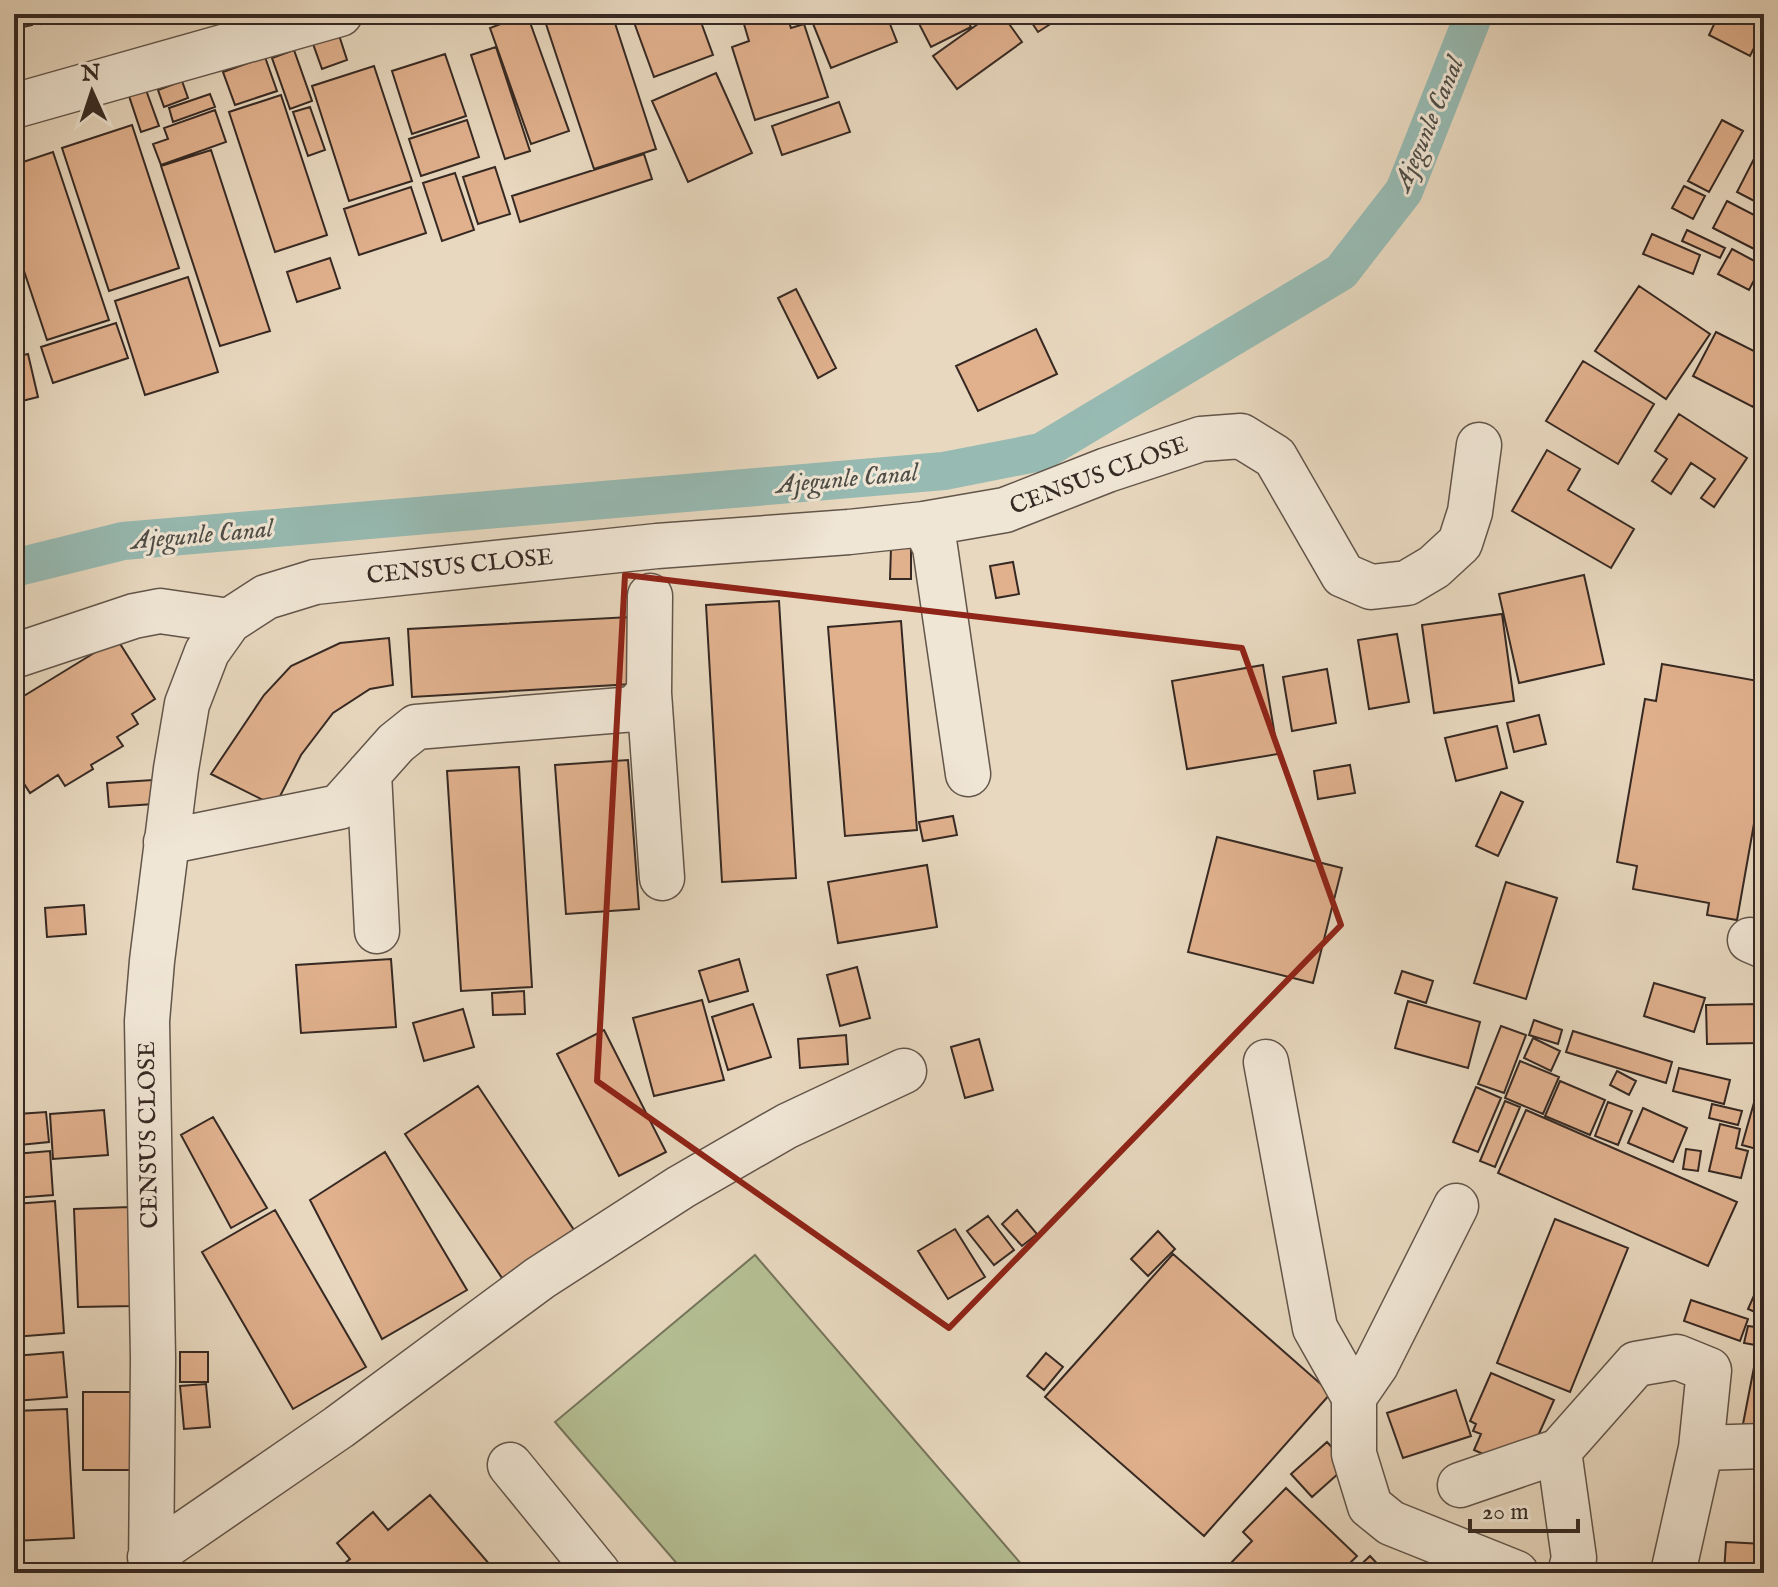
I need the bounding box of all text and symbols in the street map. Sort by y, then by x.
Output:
water label: Ajegunle Canal [1385,50,1474,199]
north arrow [52,52,132,132]
text: N [80,60,101,89]
street label: CENSUS CLOSE [1006,429,1192,523]
water label: Ajegunle Canal [772,456,921,503]
water label: Ajegunle Canal [127,512,276,559]
street label: CENSUS CLOSE [365,542,555,592]
street label: CENSUS CLOSE [132,1041,166,1229]
scale bar [1470,1483,1578,1533]
text: 20 m [1482,1497,1529,1528]

